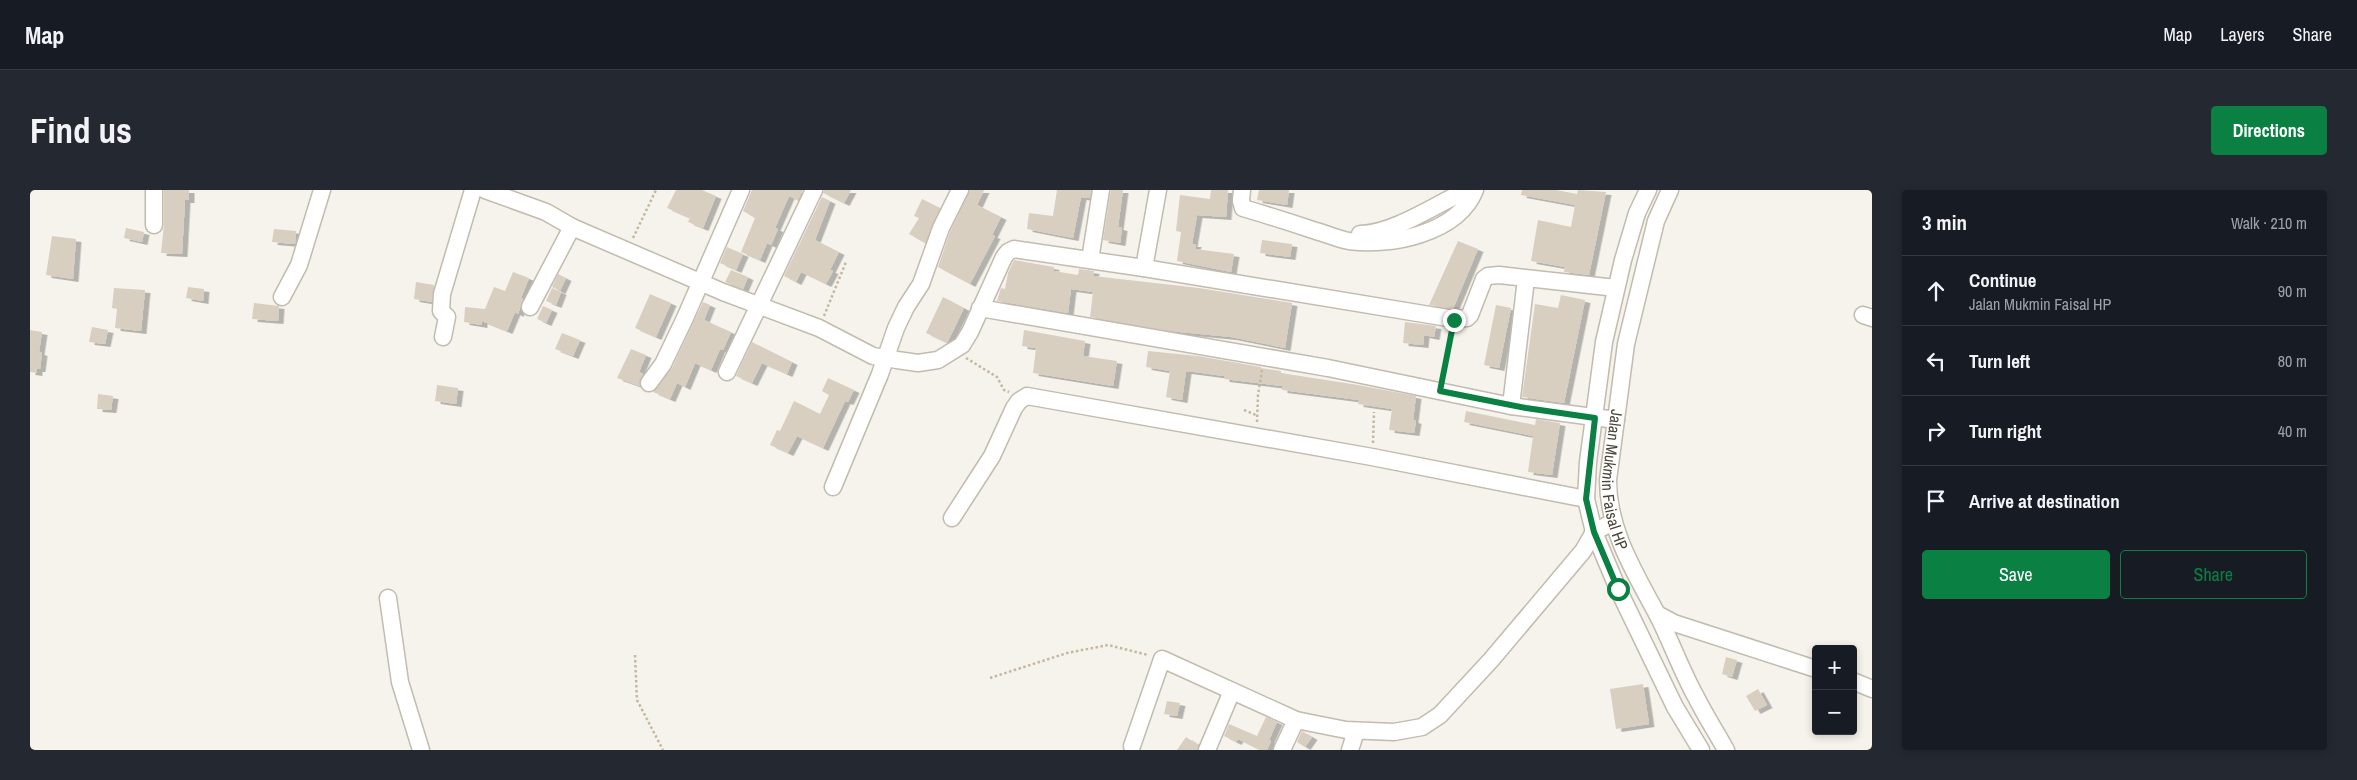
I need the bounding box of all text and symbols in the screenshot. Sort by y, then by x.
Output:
text: Map [25,19,64,51]
text: Map [2164,22,2192,47]
text: Layers [2220,22,2265,47]
text: Share [2293,22,2332,47]
button: Directions [2211,106,2327,155]
text: Find us [30,107,132,154]
text: 3 min [1922,208,1967,237]
text: Walk · 210 m [2231,212,2307,234]
text: Continue [1969,267,2037,293]
icon: ahead [1922,277,1950,305]
text: 90 m [2278,280,2307,302]
text: Jalan Mukmin Faisal HP [1969,293,2111,315]
route end [1443,309,1466,332]
icon: left [1922,347,1950,375]
text: Turn left [1969,348,2030,374]
text: 80 m [2278,350,2307,372]
street label: Jalan Mukmin Faisal HP [1597,408,1634,554]
icon: right [1922,417,1950,445]
text: Turn right [1969,418,2041,444]
text: 40 m [2278,420,2307,442]
icon: arrive [1922,487,1950,515]
text: Arrive at destination [1969,488,2120,514]
button: Save [1922,550,2110,599]
button: Share [2120,550,2307,599]
route start [1607,578,1630,601]
map controls [1812,645,1857,735]
button: + [1812,645,1857,690]
button: − [1812,690,1857,735]

